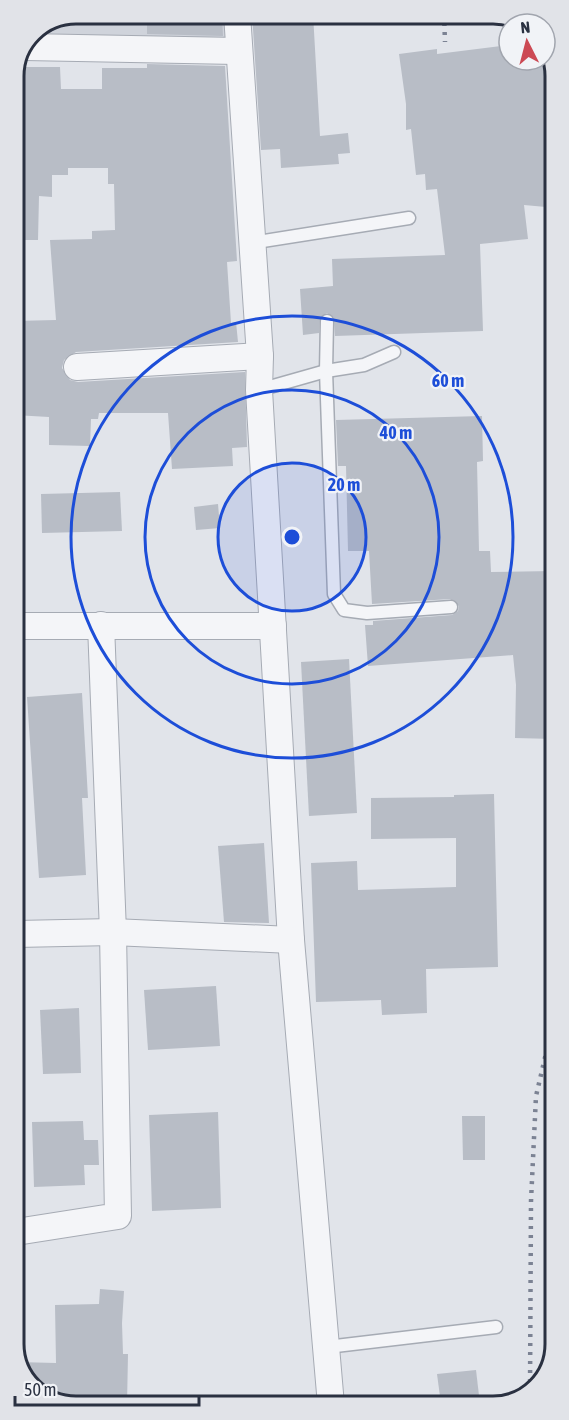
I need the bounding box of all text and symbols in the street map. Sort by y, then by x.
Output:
north arrow [497,12,557,72]
text: N [520,18,531,37]
text: 60 m [432,370,464,391]
text: 40 m [379,422,412,443]
text: 20 m [328,474,360,495]
centre of rings [282,527,302,547]
scale bar [15,1369,200,1407]
text: 50 m [24,1379,56,1400]

